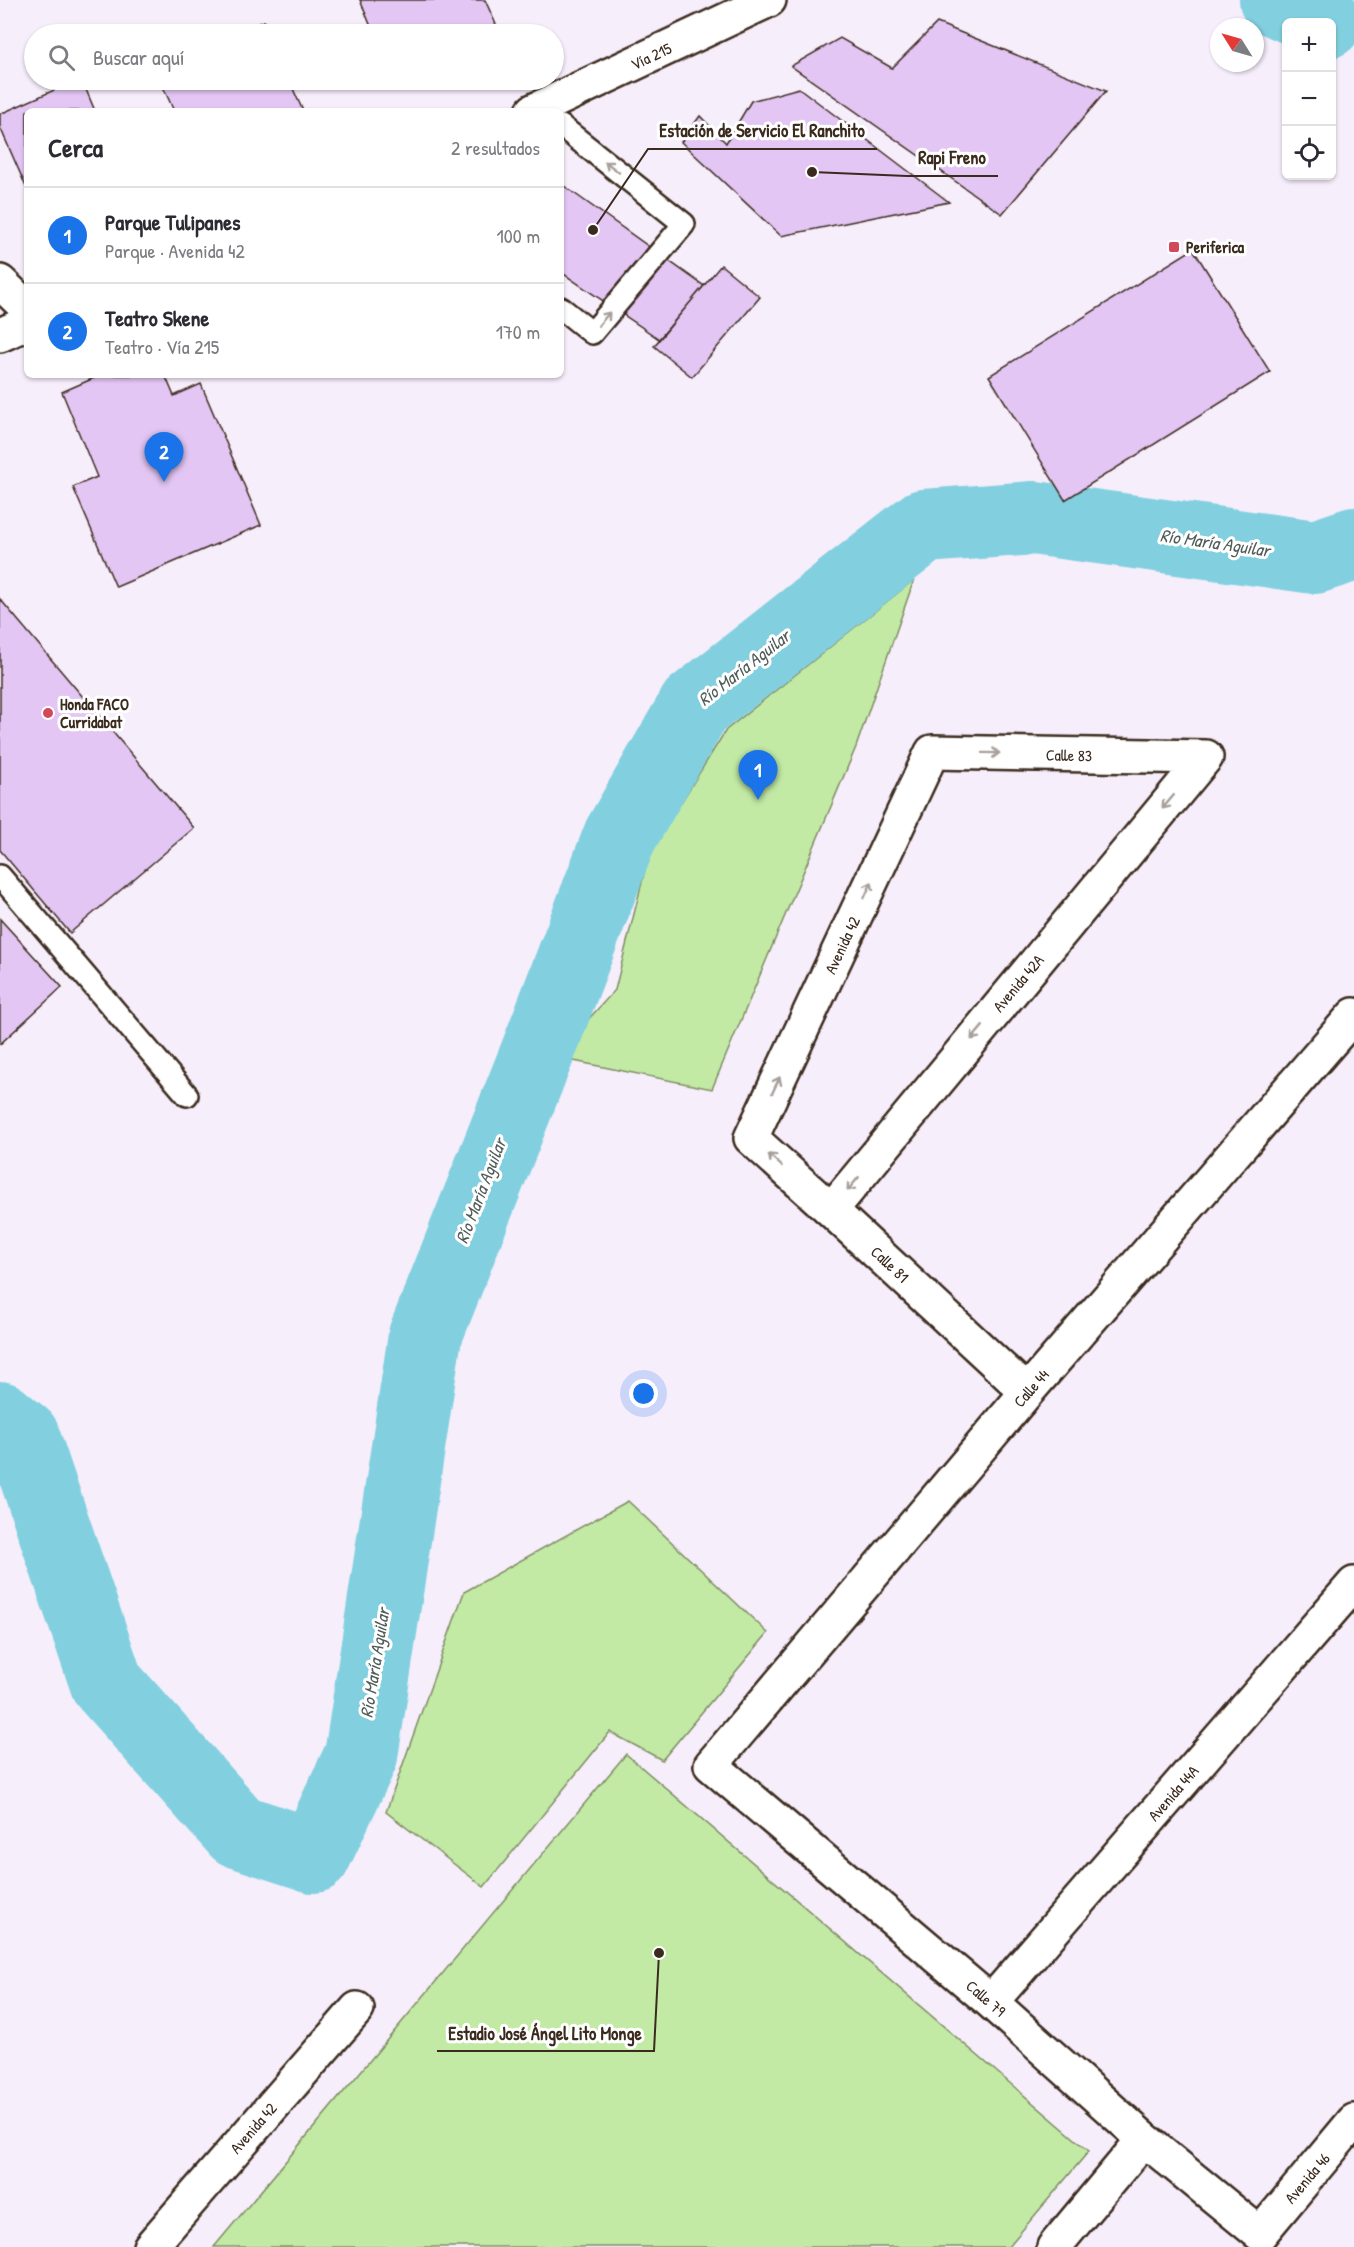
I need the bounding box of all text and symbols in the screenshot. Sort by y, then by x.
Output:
north arrow [1210,18,1264,72]
map controls [1282,18,1336,180]
button: + [1282,18,1336,72]
search box [24,24,564,90]
street label: Vía 215 [627,37,675,75]
icon: search [45,41,78,74]
text: Buscar aquí [93,42,185,72]
button: − [1282,72,1336,126]
callout: Estación de Servicio El Ranchito [648,113,877,149]
text: Estación de Servicio El Ranchito [659,118,865,143]
button: locate [1282,126,1336,180]
text: Cerca [48,130,103,165]
text: 2 resultados [451,134,540,161]
callout: Rapi Freno [907,140,998,176]
text: Rapi Freno [918,145,986,171]
one-way arrow [604,160,620,173]
text: Parque Tulipanes [105,207,241,237]
text: 1 [64,222,71,249]
text: 100 m [497,222,540,249]
place label: Periferica [1186,236,1245,258]
text: Parque · Avenida 42 [105,237,245,264]
marker: Periferica [1167,240,1181,254]
text: Teatro Skene [105,303,209,333]
one-way arrow [597,312,611,327]
text: 2 [63,318,72,345]
text: 170 m [496,318,540,345]
text: Teatro · Vía 215 [105,333,219,360]
pin: 2 [144,432,184,482]
water label: Río María Aguilar [1159,522,1273,563]
water label: Río María Aguilar [693,623,796,711]
place label: Honda FACO Curridabat [60,693,129,733]
marker: Honda FACO Curridabat [41,706,55,720]
street label: Calle 83 [1046,744,1092,766]
one-way arrow [980,747,1000,759]
pin: 1 [738,750,777,800]
one-way arrow [1162,794,1175,810]
one-way arrow [862,881,874,899]
street label: Avenida 42 [819,912,865,977]
street label: Avenida 42A [987,949,1049,1016]
one-way arrow [970,1025,984,1040]
one-way arrow [770,1077,782,1095]
water label: Río María Aguilar [449,1133,513,1247]
one-way arrow [768,1153,783,1167]
one-way arrow [846,1175,859,1191]
street label: Calle 81 [866,1241,914,1287]
street label: Calle 44 [1008,1364,1054,1412]
your location [629,1379,658,1408]
water label: Río María Aguilar [354,1604,396,1719]
street label: Avenida 44A [1143,1760,1204,1826]
street label: Calle 79 [962,1975,1011,2021]
callout: Estadio José Ángel Lito Monge [437,2015,654,2051]
text: Estadio José Ángel Lito Monge [448,2021,643,2047]
street label: Avenida 42 [225,2097,282,2158]
street label: Avenida 46 [1279,2148,1335,2208]

